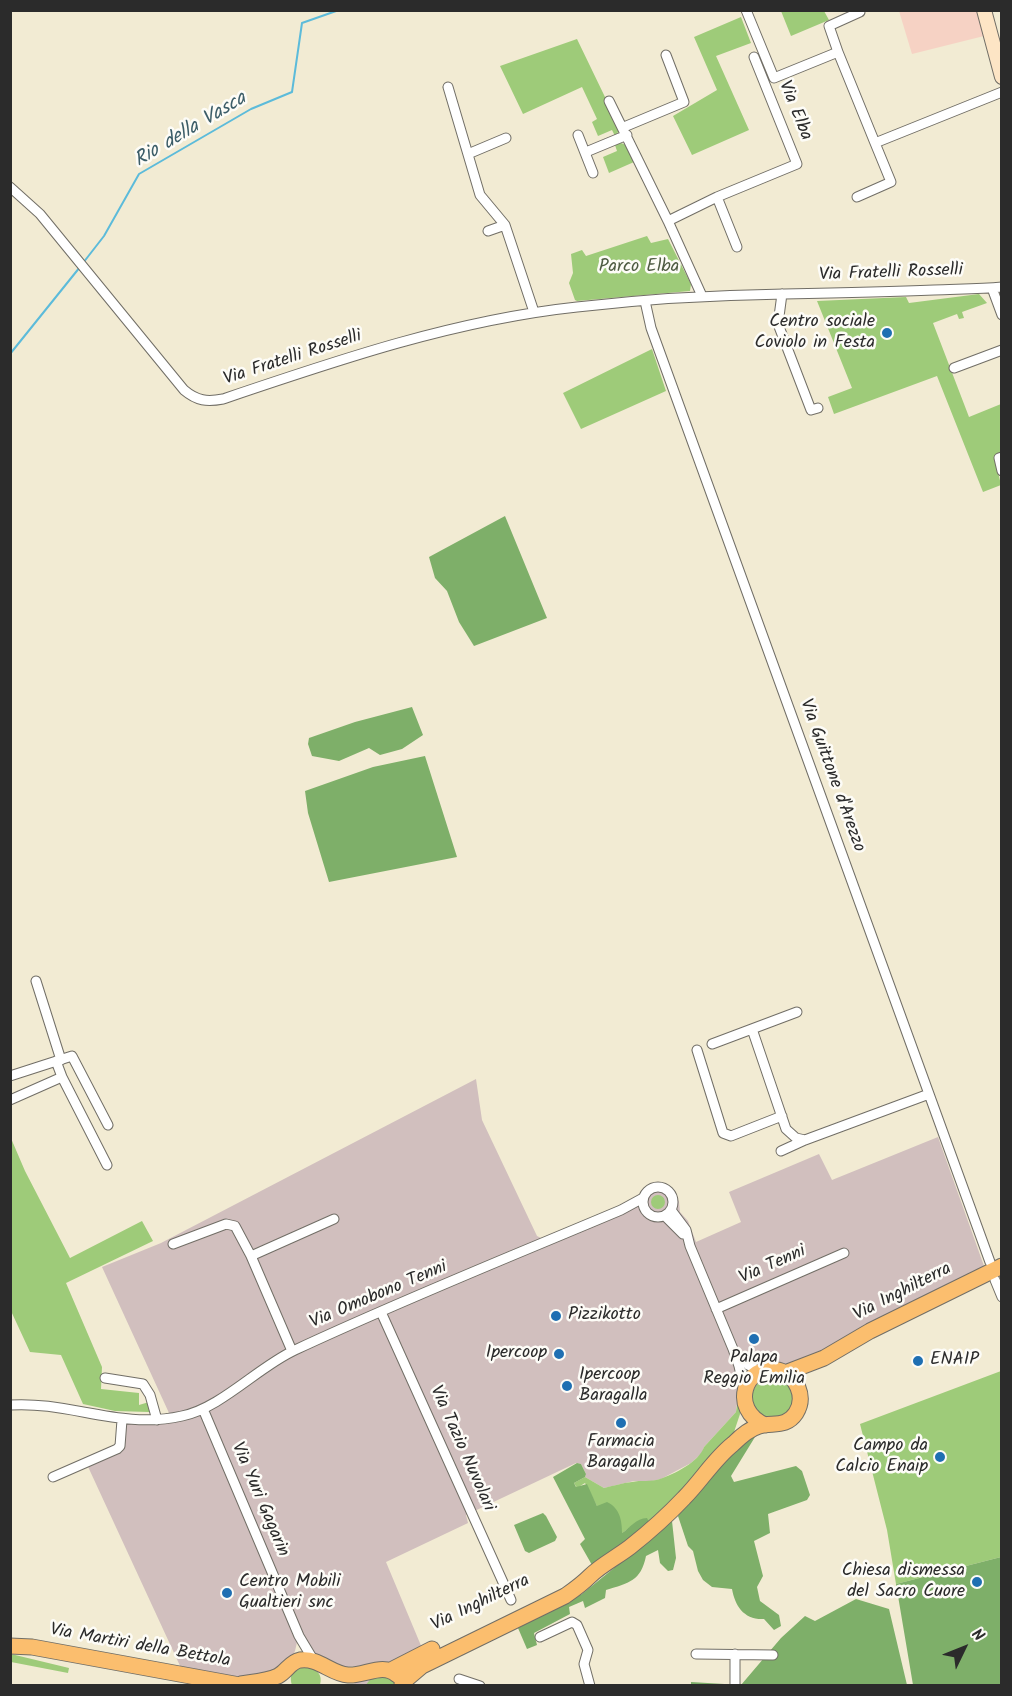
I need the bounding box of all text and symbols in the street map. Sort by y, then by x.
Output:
street label: Via Elba [772,78,816,144]
water label: Rio della Vasca [131,88,251,174]
park label: Parco Elba [599,257,679,279]
street label: Via Fratelli Rosselli [819,261,963,287]
place label: Centro sociale Coviolo in Festa [755,312,875,354]
street label: Via Fratelli Rosselli [221,326,365,392]
marker: Centro sociale Coviolo in Festa [880,326,894,340]
street label: Via Guittone d'Arezzo [793,697,869,855]
street label: Via Tenni [736,1242,810,1290]
street label: Via Omobono Tenni [307,1257,451,1335]
street label: Via Inghilterra [850,1259,956,1327]
place label: Pizzikotto [568,1305,641,1327]
marker: Pizzikotto [549,1309,563,1323]
marker: Palapa Reggio Emilia [747,1332,761,1346]
place label: Ipercoop [486,1343,547,1365]
marker: Ipercoop [552,1347,566,1361]
place label: Palapa Reggio Emilia [703,1348,805,1390]
place label: ENAIP [930,1350,979,1372]
marker: ENAIP [911,1354,925,1368]
place label: Ipercoop Baragalla [579,1365,648,1408]
marker: Ipercoop Baragalla [560,1379,574,1393]
street label: Via Tazio Nuvolari [424,1383,498,1515]
marker: Farmacia Baragalla [614,1416,628,1430]
place label: Farmacia Baragalla [587,1432,655,1474]
place label: Campo da Calcio Enaip [835,1436,928,1478]
street label: Via Yuri Gagarin [225,1440,293,1560]
marker: Campo da Calcio Enaip [933,1450,947,1464]
place label: Chiesa dismessa del Sacro Cuore [842,1561,965,1604]
street label: Via Inghilterra [428,1571,534,1637]
place label: Centro Mobili Gualtieri snc [239,1572,341,1614]
marker: Chiesa dismessa del Sacro Cuore [970,1575,984,1589]
marker: Centro Mobili Gualtieri snc [220,1586,234,1600]
north arrow [934,1618,994,1678]
street label: Via Martiri della Bettola [48,1620,232,1674]
text: N [965,1623,990,1648]

